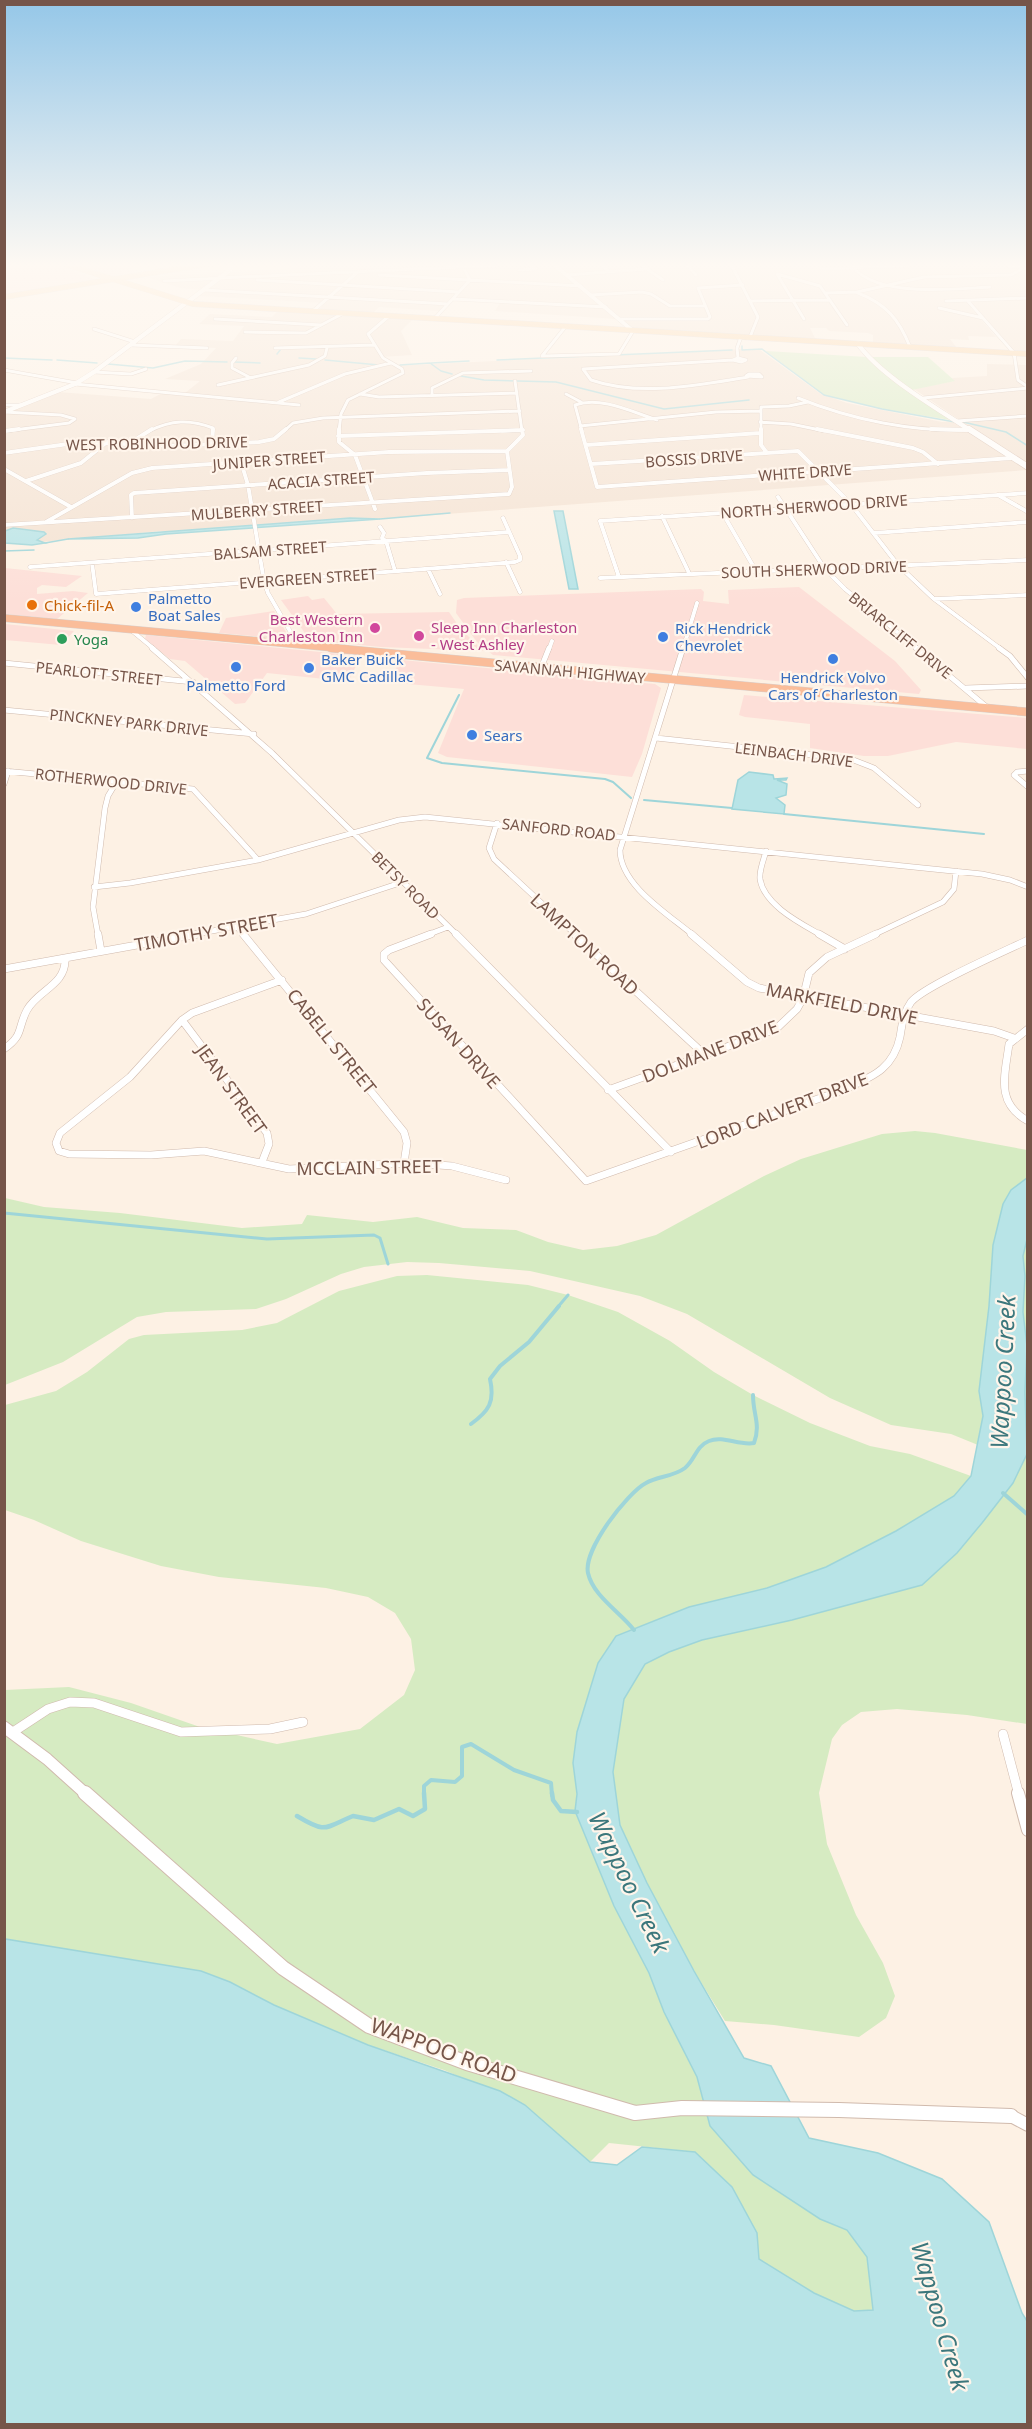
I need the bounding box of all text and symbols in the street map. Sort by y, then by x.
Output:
street label: WEST ROBINHOOD DRIVE [66,431,248,455]
street label: BOSSIS DRIVE [644,445,744,471]
street label: JUNIPER STREET [210,446,327,474]
street label: WHITE DRIVE [758,459,852,485]
street label: ACACIA STREET [267,466,376,494]
street label: NORTH SHERWOOD DRIVE [720,489,908,523]
street label: MULBERRY STREET [190,495,324,525]
street label: BALSAM STREET [213,536,328,564]
street label: SOUTH SHERWOOD DRIVE [721,556,907,582]
street label: EVERGREEN STREET [238,563,378,593]
street label: BRIARCLIFF DRIVE [845,587,957,683]
place label: Palmetto Boat Sales [148,588,221,625]
place label: Chick-fil-A [44,595,114,615]
marker: Chick-fil-A [25,598,39,612]
marker: Palmetto Boat Sales [129,600,143,614]
place label: Best Western Charleston Inn [259,609,363,646]
place label: Sleep Inn Charleston - West Ashley [431,617,577,654]
place label: Rick Hendrick Chevrolet [675,618,771,655]
marker: Best Western Charleston Inn [368,621,382,635]
place label: Yoga [74,629,108,649]
marker: Sleep Inn Charleston - West Ashley [412,629,426,643]
marker: Rick Hendrick Chevrolet [656,630,670,644]
marker: Yoga [55,632,69,646]
place label: Baker Buick GMC Cadillac [321,649,413,686]
marker: Hendrick Volvo Cars of Charleston [826,652,840,666]
street label: SAVANNAH HIGHWAY [494,654,647,688]
street label: PEARLOTT STREET [35,656,164,690]
marker: Palmetto Ford [229,660,243,674]
marker: Baker Buick GMC Cadillac [302,661,316,675]
place label: Hendrick Volvo Cars of Charleston [768,667,898,704]
place label: Palmetto Ford [186,675,286,695]
street label: PINCKNEY PARK DRIVE [49,704,209,740]
place label: Sears [484,725,523,745]
marker: Sears [465,728,479,742]
street label: LEINBACH DRIVE [734,737,854,771]
street label: ROTHERWOOD DRIVE [34,763,188,799]
street label: SANFORD ROAD [501,813,617,845]
street label: BETSY ROAD [368,847,444,923]
street label: LAMPTON ROAD [526,888,644,1000]
street label: TIMOTHY STREET [132,908,280,956]
street label: MARKFIELD DRIVE [764,977,920,1029]
street label: CABELL STREET [282,983,382,1099]
street label: SUSAN DRIVE [412,993,506,1093]
street label: DOLMANE DRIVE [638,1014,782,1088]
street label: JEAN STREET [190,1037,273,1139]
street label: LORD CALVERT DRIVE [693,1066,871,1154]
street label: MCCLAIN STREET [296,1154,442,1180]
water label: Wappoo Creek [981,1293,1023,1450]
water label: Wappoo Creek [581,1806,679,1959]
street label: WAPPOO ROAD [367,2011,521,2089]
water label: Wappoo Creek [904,2238,978,2396]

